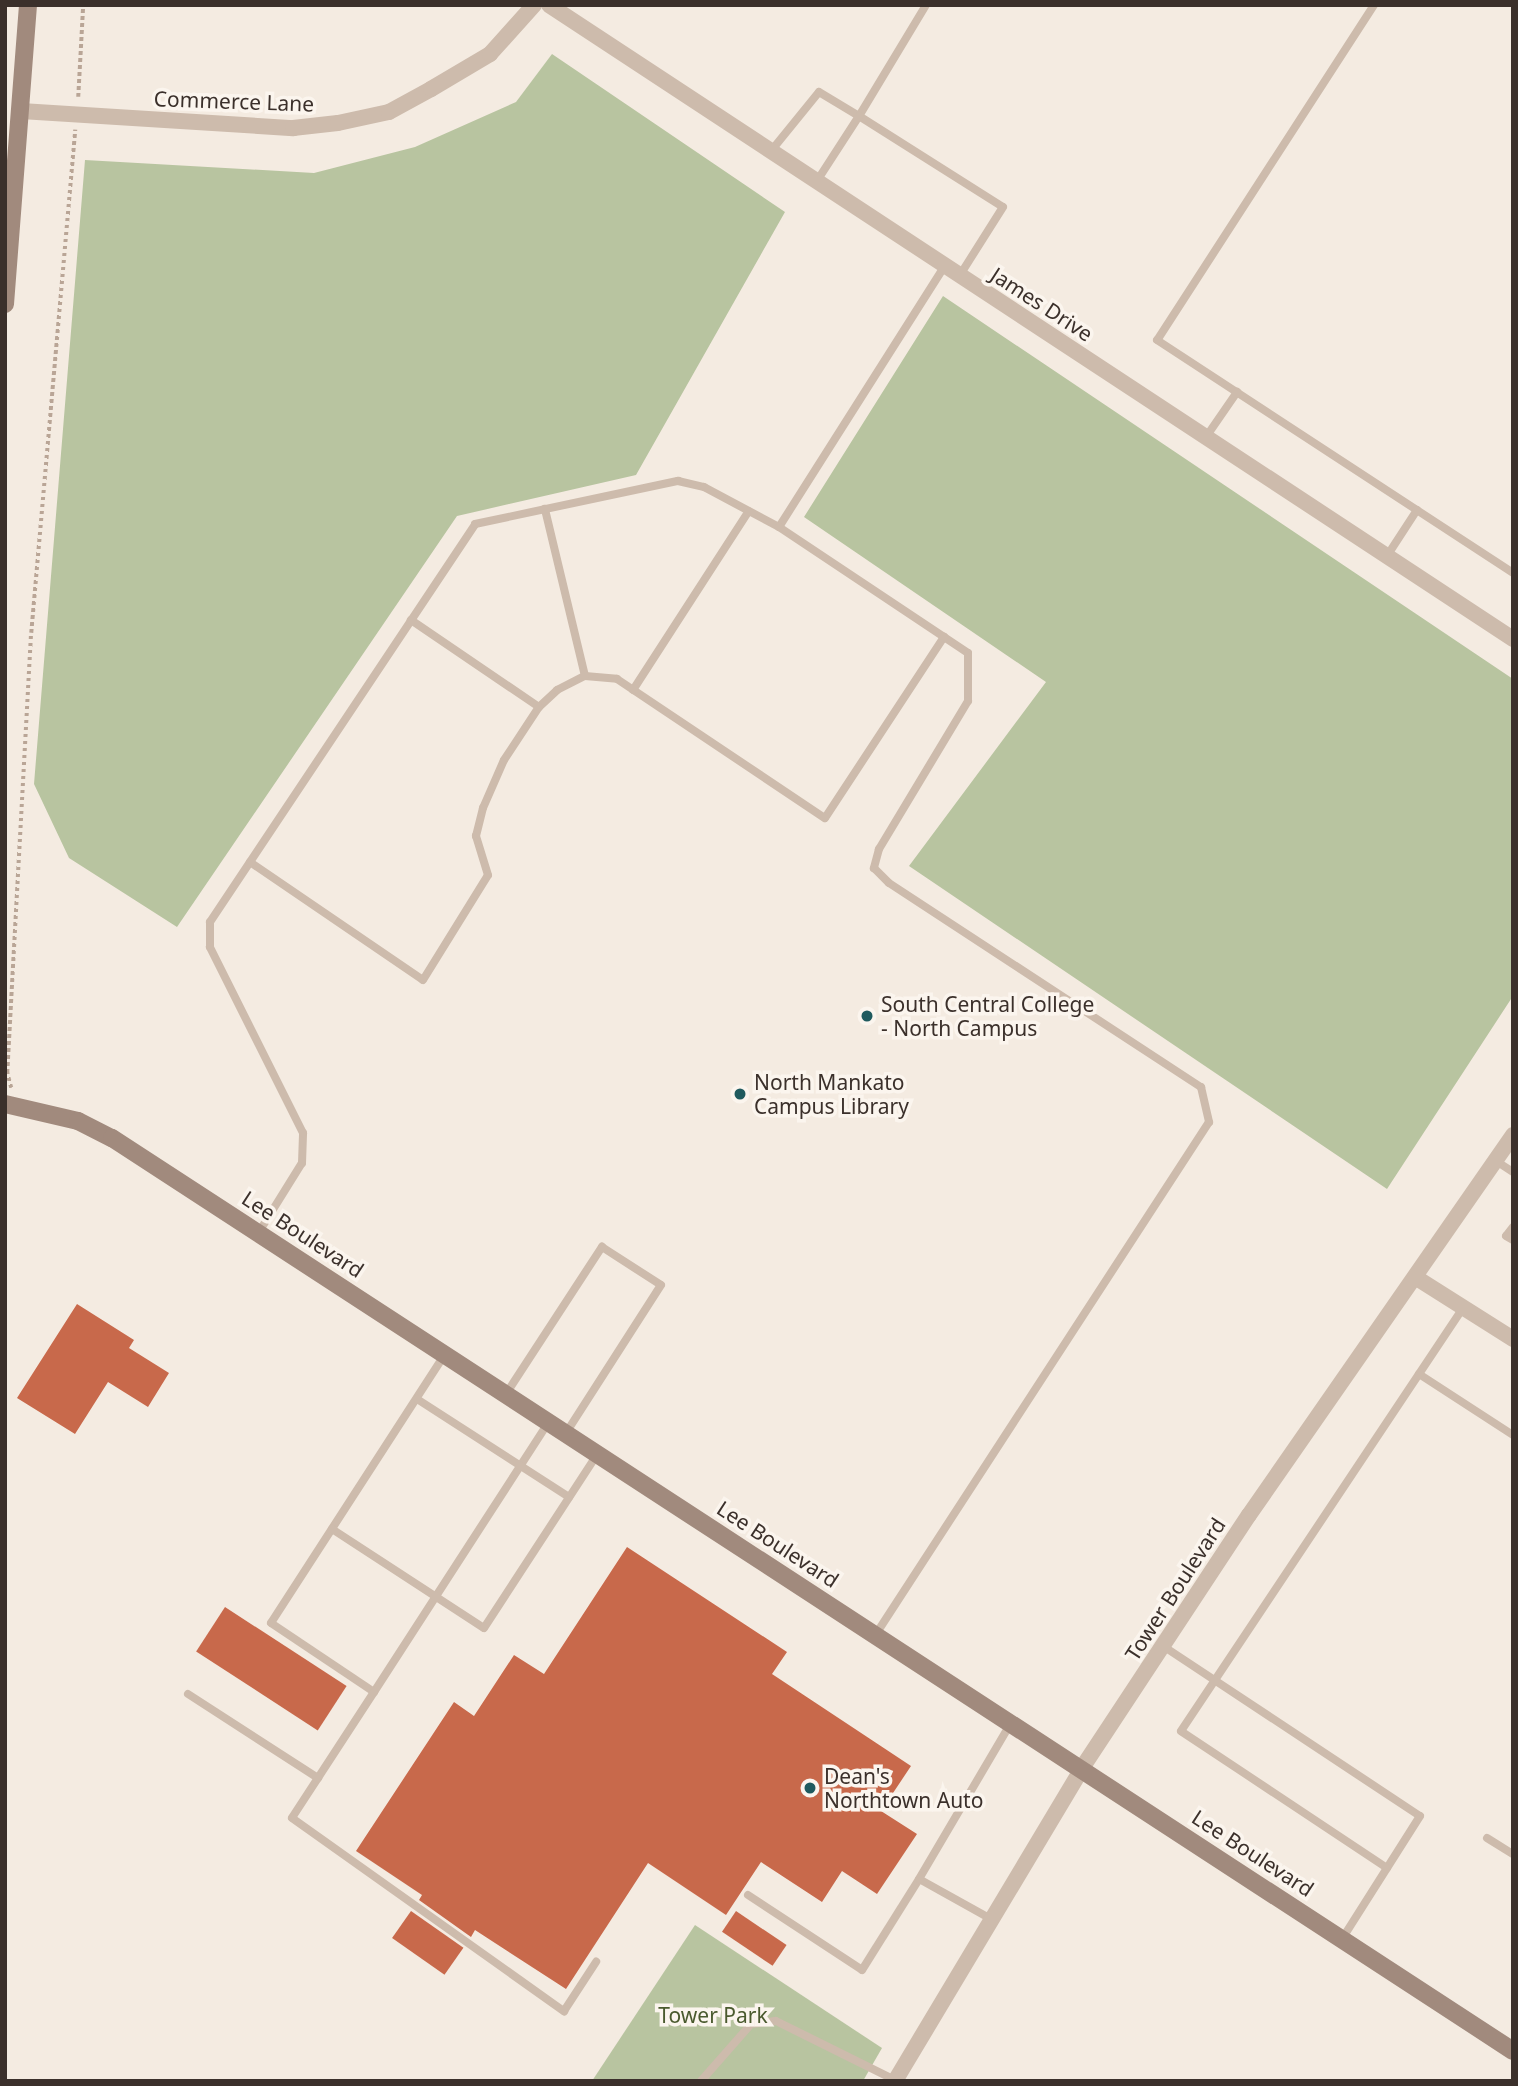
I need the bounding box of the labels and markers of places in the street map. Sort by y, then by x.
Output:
place label: South Central College - North Campus [881,991,1094,1041]
marker: South Central College - North Campus [859,1008,875,1024]
place label: North Mankato Campus Library [754,1069,909,1119]
marker: North Mankato Campus Library [732,1086,748,1102]
place label: Dean's Northtown Auto [824,1763,983,1813]
marker: Dean's Northtown Auto [802,1780,818,1796]

